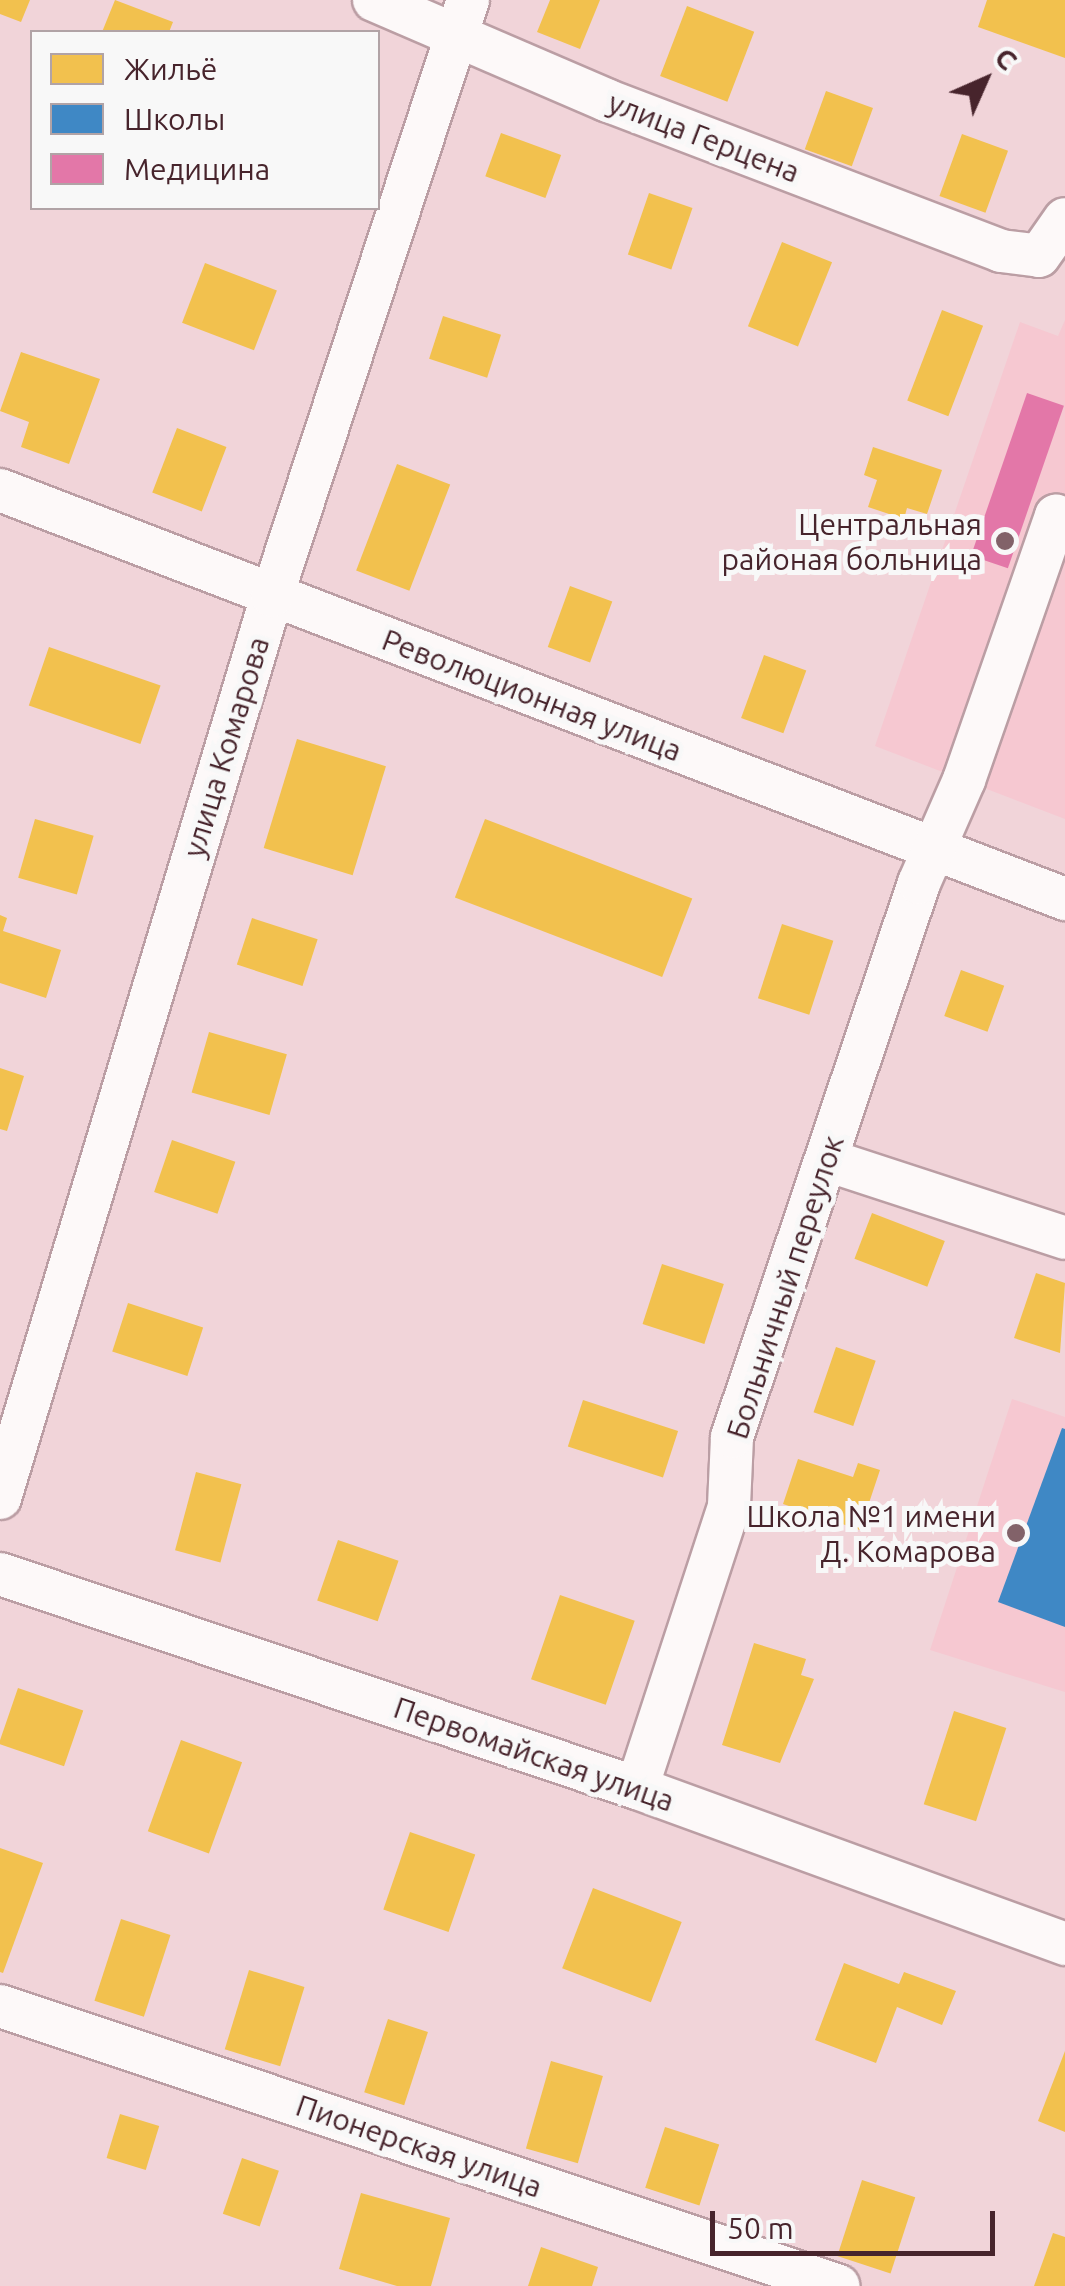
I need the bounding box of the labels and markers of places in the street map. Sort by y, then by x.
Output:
place label: Центральная районая больница [721,506,982,576]
marker: Центральная районая больница [992,528,1018,554]
place label: Школа №1 имени Д. Комарова [746,1498,996,1568]
marker: Школа №1 имени Д. Комарова [1005,1522,1027,1544]

